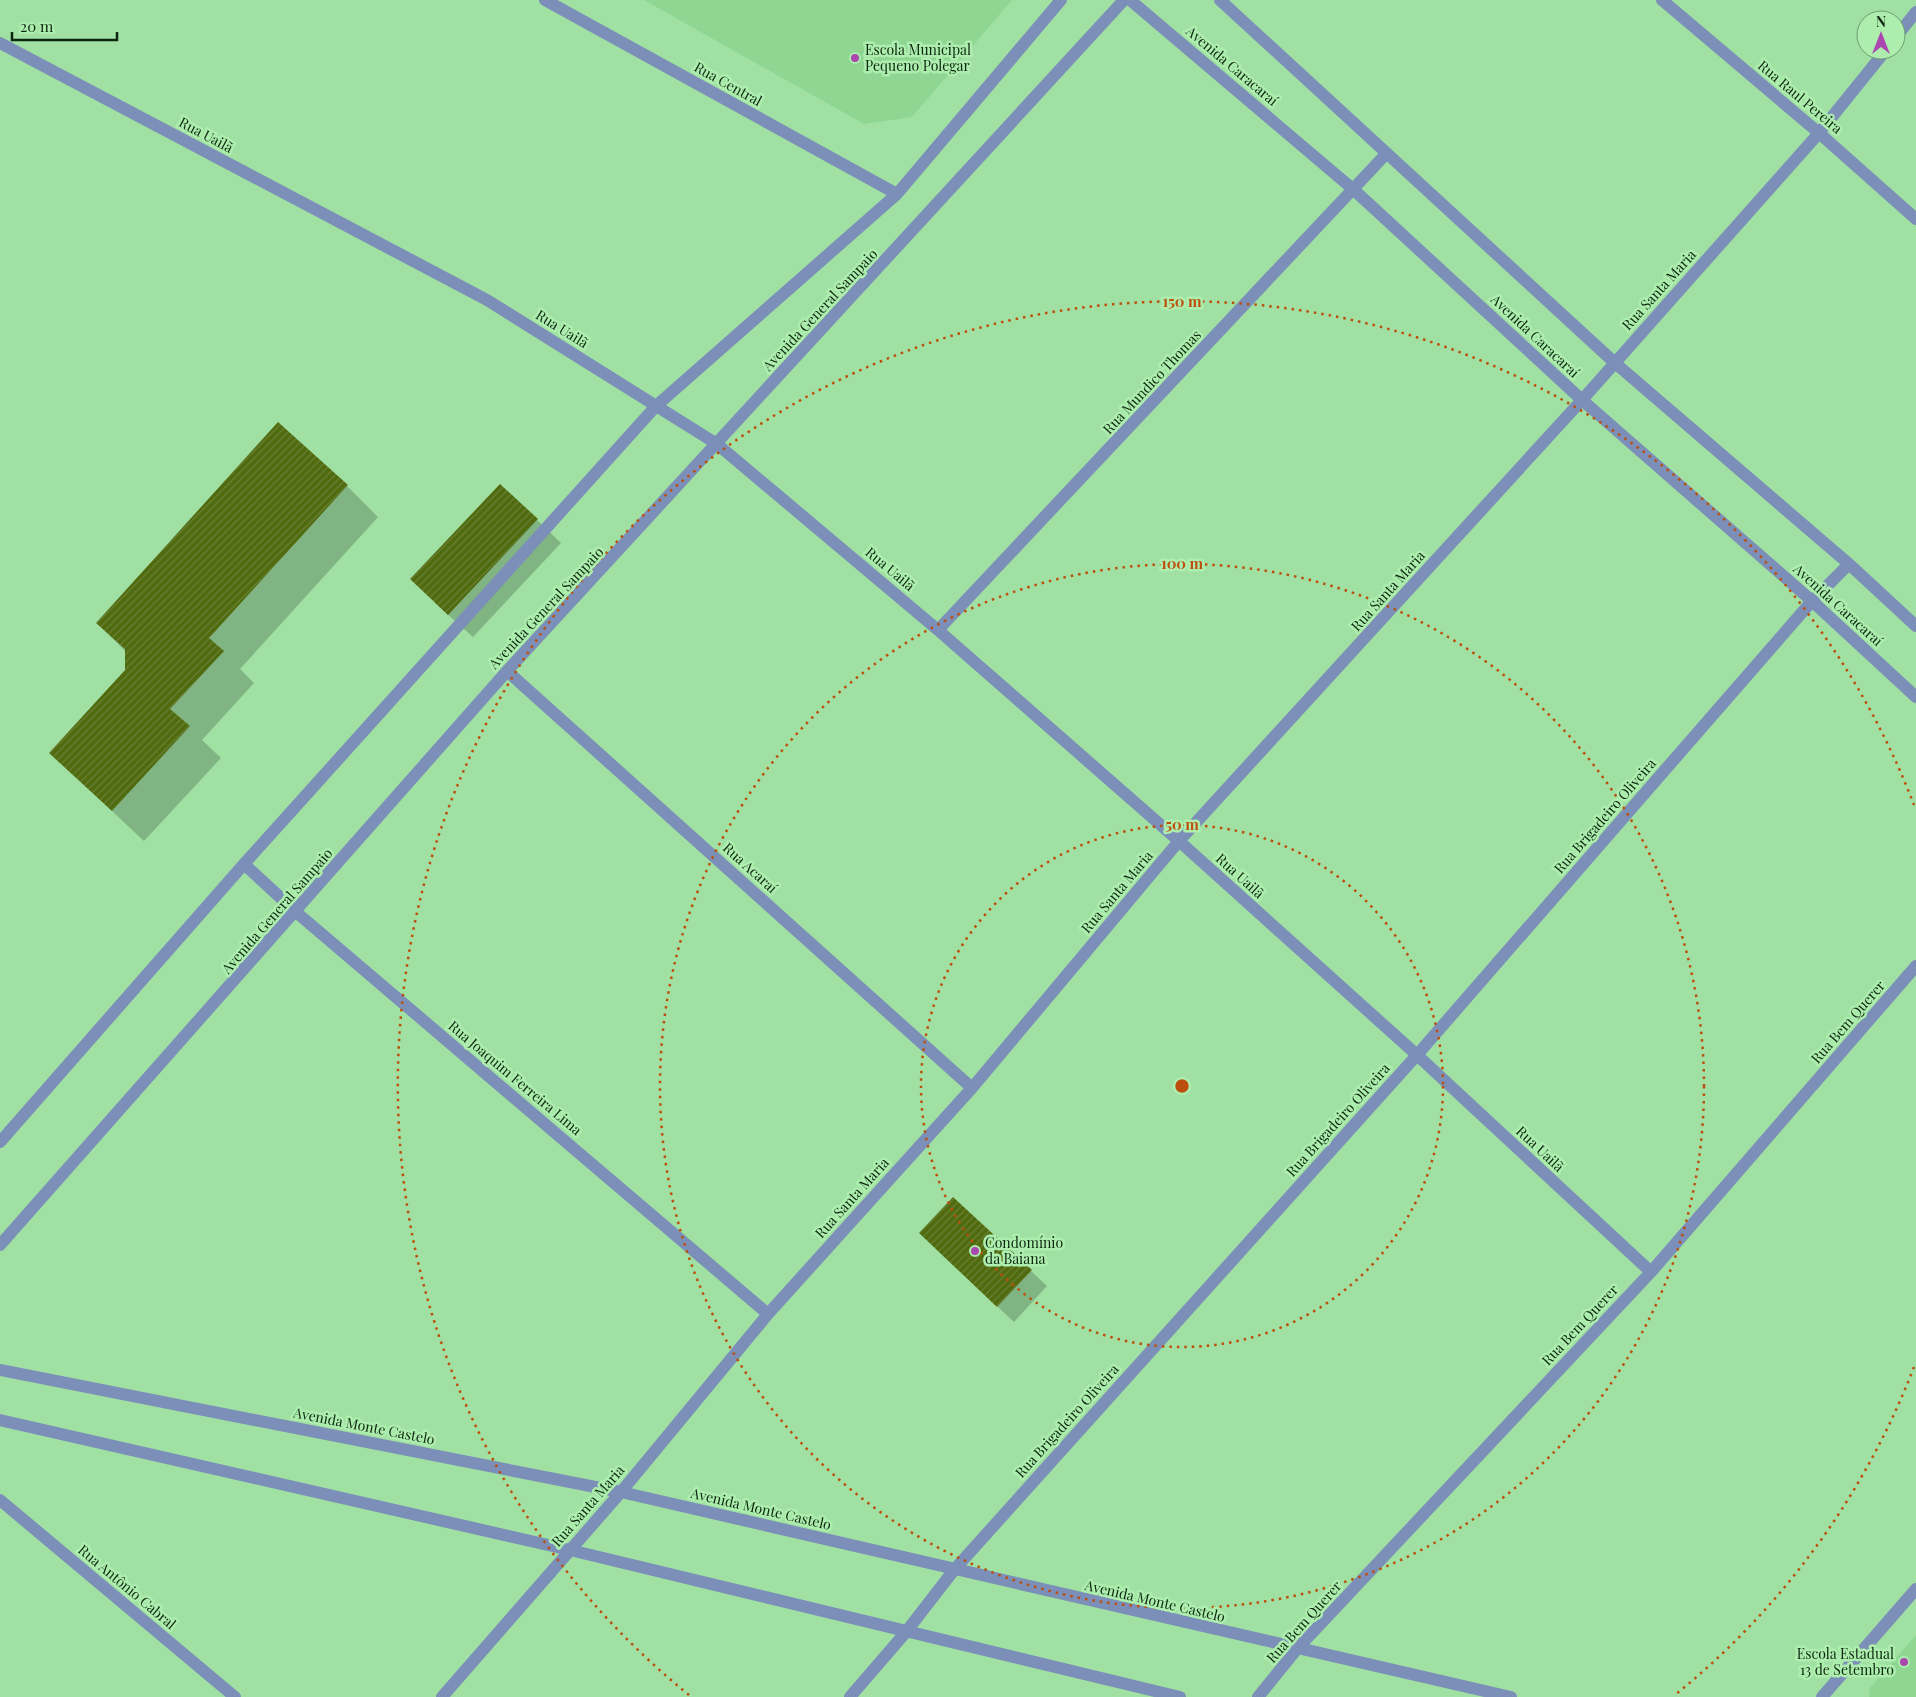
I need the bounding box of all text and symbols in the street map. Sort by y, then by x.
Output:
scale bar [12,10,118,42]
north arrow [1856,10,1906,60]
text: N [1876,12,1886,31]
text: 20 m [20,16,54,36]
street label: Avenida Caracaraí [1182,21,1282,110]
place label: Escola Municipal Pequeno Polegar [865,40,971,75]
marker: Escola Municipal Pequeno Polegar [849,52,861,64]
street label: Rua Raul Pereira [1754,56,1847,138]
street label: Rua Central [691,57,766,110]
street label: Rua Uailã [176,112,237,157]
street label: Avenida General Sampaio [757,244,882,376]
street label: Rua Santa Maria [1617,245,1700,334]
street label: Avenida Caracaraí [1486,289,1584,382]
text: 150 m [1162,291,1202,311]
street label: Rua Uailã [532,305,592,352]
street label: Rua Mundico Thomas [1098,325,1205,438]
street label: Avenida General Sampaio [483,542,608,674]
street label: Rua Uailã [862,542,919,595]
street label: Rua Santa Maria [1346,546,1429,635]
text: 100 m [1161,553,1204,573]
street label: Avenida Caracaraí [1789,559,1887,650]
street label: Rua Brigadeiro Oliveira [1549,754,1660,877]
text: 50 m [1165,814,1199,834]
street label: Rua Acaraí [719,838,782,897]
street label: Avenida General Sampaio [216,844,337,978]
street label: Rua Santa Maria [1077,846,1157,937]
street label: Rua Uailã [1212,849,1269,902]
street label: Rua Bem Querer [1806,976,1889,1067]
street label: Rua Joaquim Ferreira Lima [445,1016,586,1139]
street label: Rua Brigadeiro Oliveira [1282,1059,1394,1180]
centre of rings [1173,1077,1191,1095]
street label: Rua Uailã [1512,1122,1568,1176]
street label: Rua Santa Maria [810,1153,893,1242]
place label: Condomínio da Baiana [985,1233,1063,1268]
marker: Condomínio da Baiana [969,1245,981,1257]
street label: Rua Bem Querer [1537,1280,1623,1369]
street label: Rua Brigadeiro Oliveira [1011,1360,1123,1481]
street label: Avenida Monte Castelo [291,1402,437,1449]
street label: Rua Santa Maria [547,1461,628,1550]
street label: Avenida Monte Castelo [688,1483,833,1534]
street label: Rua Antônio Cabral [74,1540,180,1633]
street label: Avenida Monte Castelo [1082,1575,1227,1626]
street label: Rua Bem Querer [1262,1576,1346,1667]
place label: Escola Estadual 13 de Setembro [1797,1644,1894,1679]
marker: Escola Estadual 13 de Setembro [1898,1656,1910,1668]

